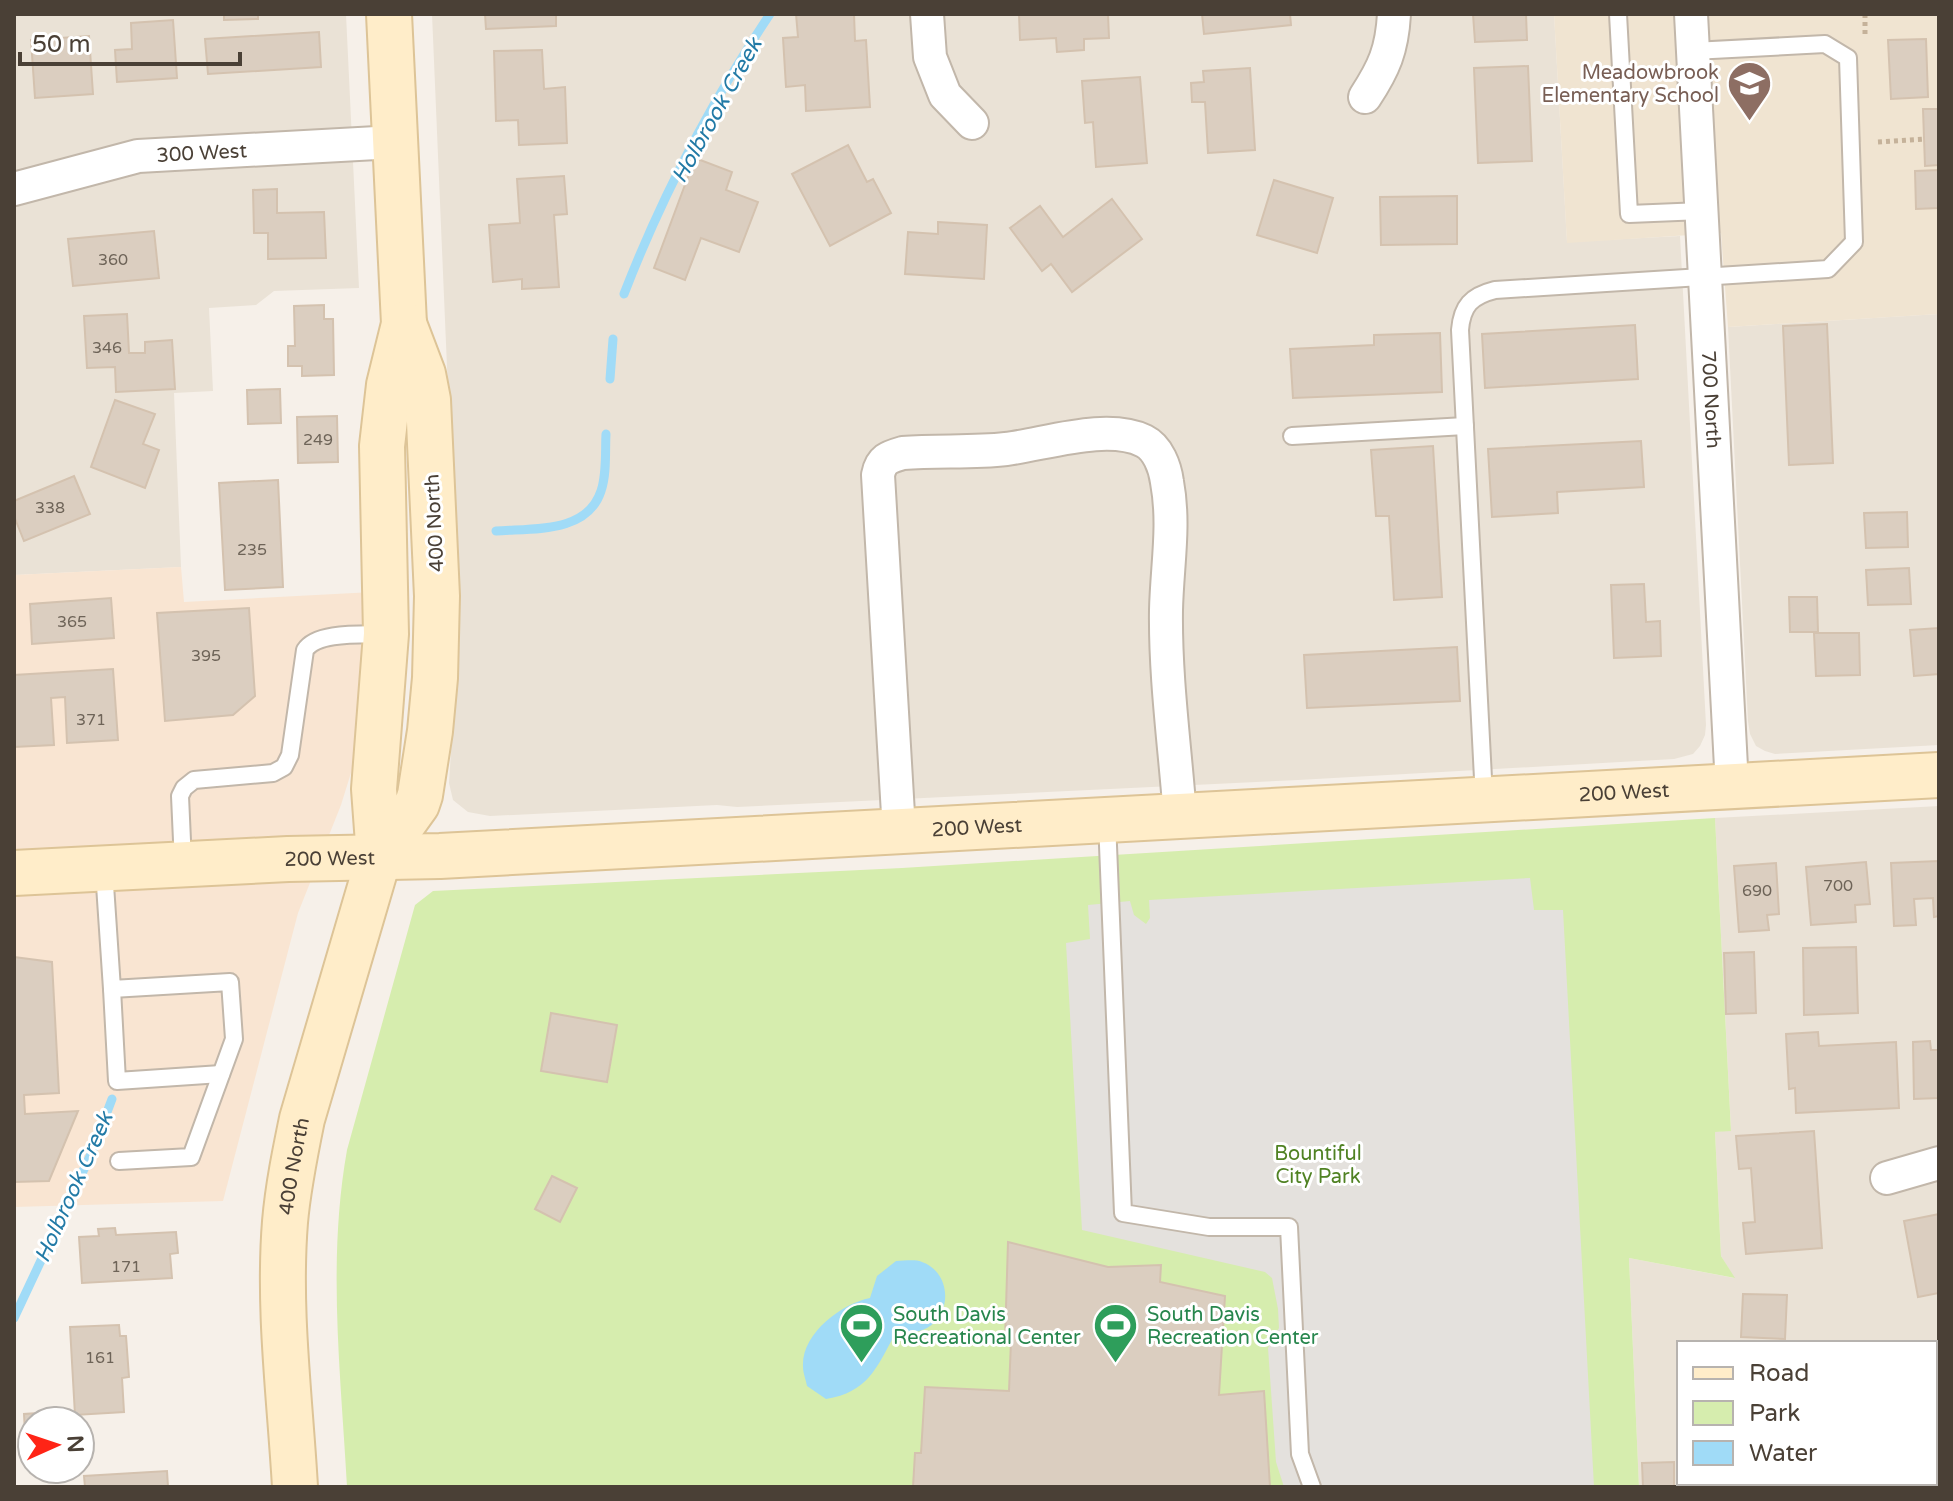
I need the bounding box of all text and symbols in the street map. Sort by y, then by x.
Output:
scale bar [20,16,240,66]
text: 50 m [32,30,90,59]
water label: Holbrook Creek [666,32,768,188]
school or university icon: Meadowbrook Elementary School [1726,60,1774,123]
place label: Meadowbrook Elementary School [1541,61,1719,108]
street label: 300 West [156,139,248,168]
house number: 360 [98,250,128,270]
house number: 346 [92,338,122,358]
street label: 700 North [1696,350,1725,449]
house number: 249 [303,430,333,450]
street label: 400 North [420,473,450,573]
house number: 338 [35,498,65,518]
house number: 235 [237,540,267,560]
house number: 365 [57,612,87,632]
house number: 395 [191,646,221,666]
house number: 371 [76,710,106,730]
street label: 200 West [1578,779,1670,807]
street label: 200 West [931,814,1023,842]
street label: 200 West [284,846,376,872]
house number: 700 [1823,876,1853,896]
house number: 690 [1742,881,1772,901]
water label: Holbrook Creek [29,1106,119,1267]
street label: 400 North [275,1116,315,1216]
park label: Bountiful City Park [1274,1142,1362,1189]
house number: 171 [111,1257,141,1277]
sports icon: South Davis Recreational Center [838,1301,886,1364]
sports icon: South Davis Recreation Center [1092,1301,1140,1364]
place label: South Davis Recreational Center [893,1303,1081,1350]
place label: South Davis Recreation Center [1147,1303,1319,1350]
legend [1677,1341,1937,1485]
house number: 161 [85,1348,115,1368]
text: Road [1749,1359,1809,1388]
text: Park [1749,1399,1800,1428]
north arrow [16,1405,96,1485]
text: N [62,1435,88,1454]
text: Water [1749,1439,1818,1468]

